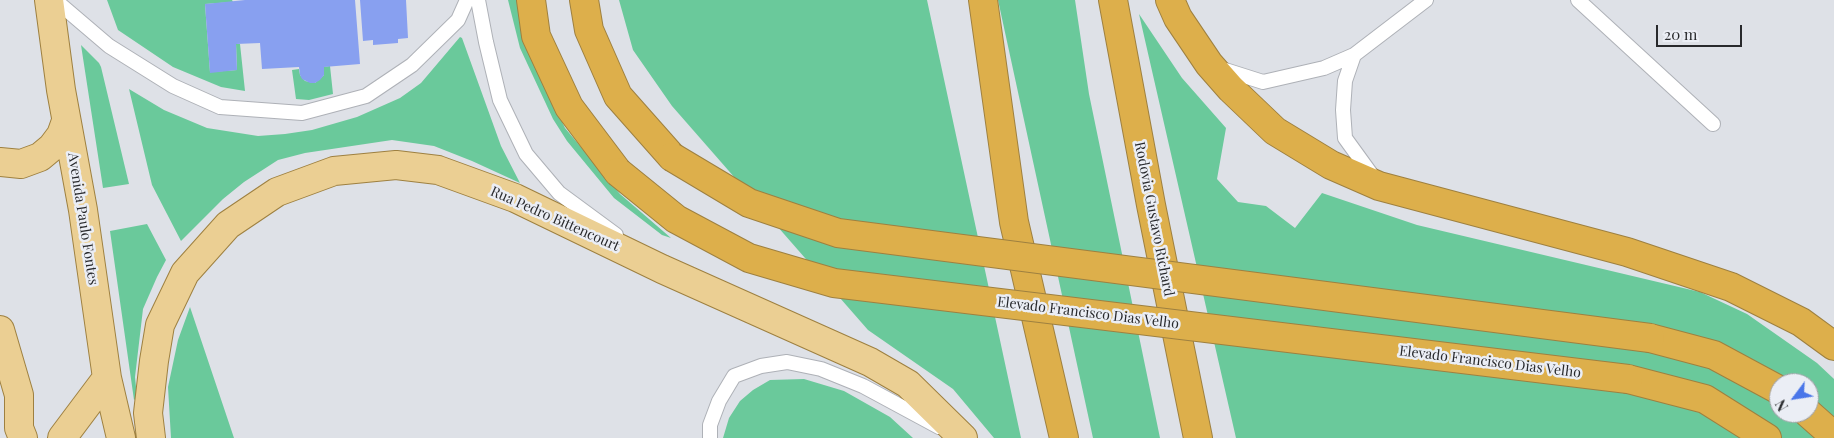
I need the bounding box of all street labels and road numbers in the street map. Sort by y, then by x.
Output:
street label: Rodovia Gustavo Richard [1131,140,1177,298]
street label: Avenida Paulo Fontes [64,152,102,286]
street label: Rua Pedro Bittencourt [488,183,622,255]
street label: Elevado Francisco Dias Velho [996,294,1180,332]
street label: Elevado Francisco Dias Velho [1398,343,1582,381]

